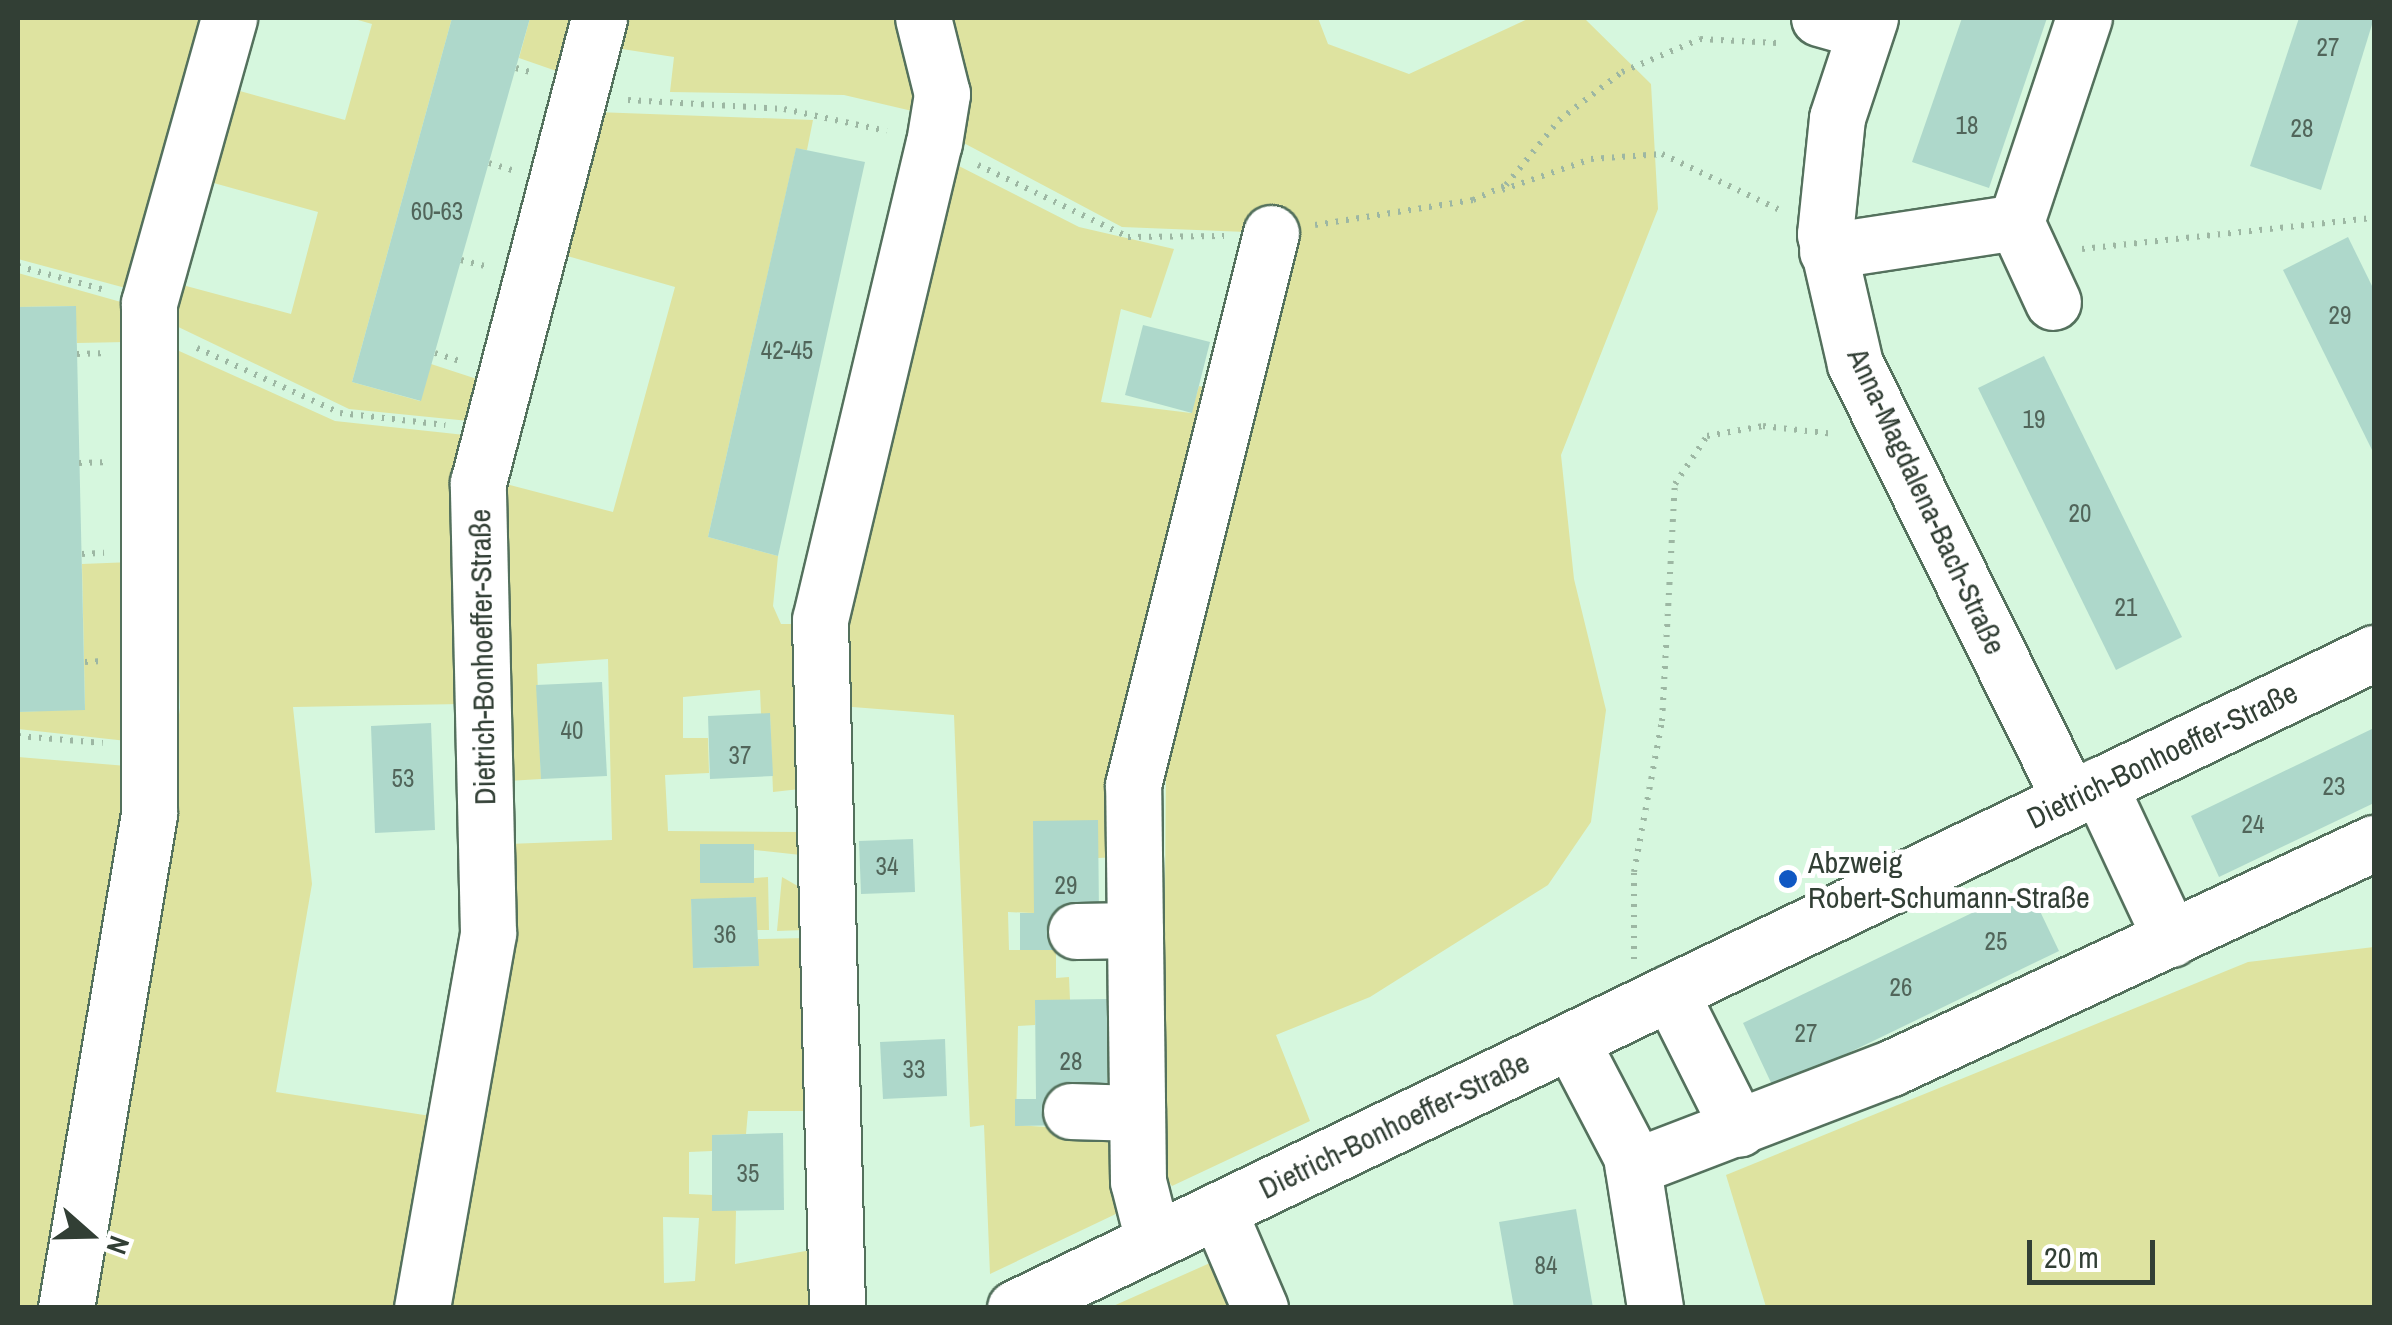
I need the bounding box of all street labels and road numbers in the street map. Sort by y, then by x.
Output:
street label: Anna-Magdalena-Bach-Straße [1840,342,2014,660]
street label: Dietrich-Bonhoeffer-Straße [461,509,503,805]
street label: Dietrich-Bonhoeffer-Straße [2021,674,2303,836]
street label: Dietrich-Bonhoeffer-Straße [1253,1044,1535,1206]

